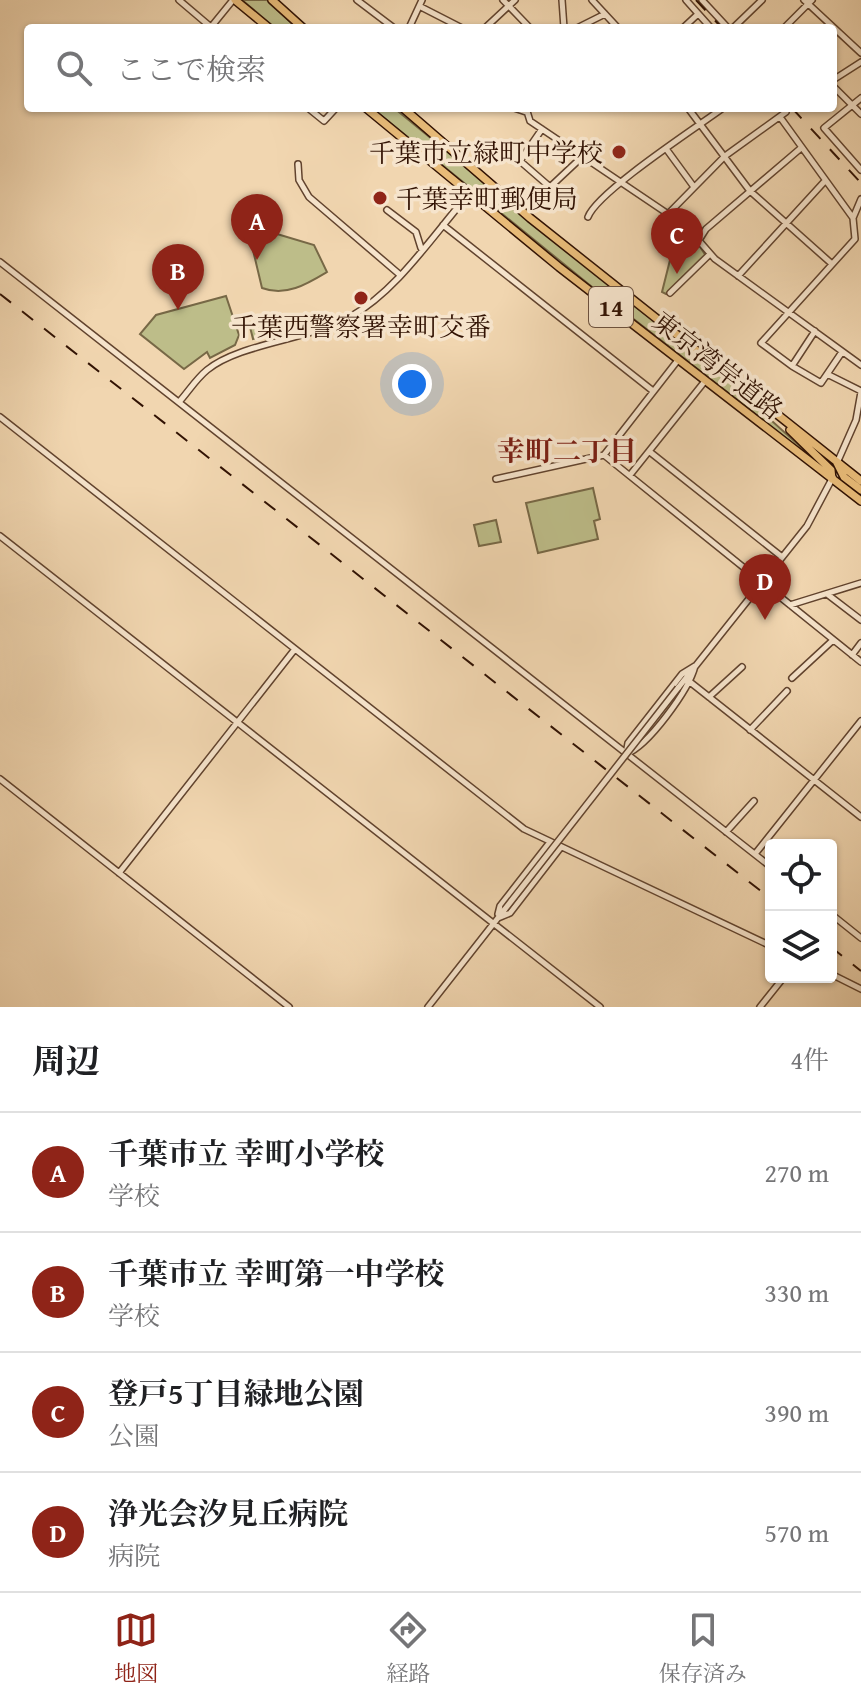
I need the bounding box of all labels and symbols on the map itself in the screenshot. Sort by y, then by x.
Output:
place label: 千葉市立緑町中学校 [369,133,603,172]
marker: 千葉市立緑町中学校 [610,143,628,161]
place label: 千葉幸町郵便局 [396,179,578,218]
marker: 千葉幸町郵便局 [371,189,389,207]
pin: A [231,194,283,260]
pin: C [651,208,703,274]
pin: B [152,244,204,310]
road number: 14 [589,287,633,327]
marker: 千葉西警察署幸町交番 [352,289,370,307]
street label: 東京湾岸道路 [645,302,791,428]
place label: 千葉西警察署幸町交番 [231,307,491,346]
your location [392,364,432,404]
district label: 幸町二丁目 [497,430,637,471]
pin: D [739,554,791,620]

